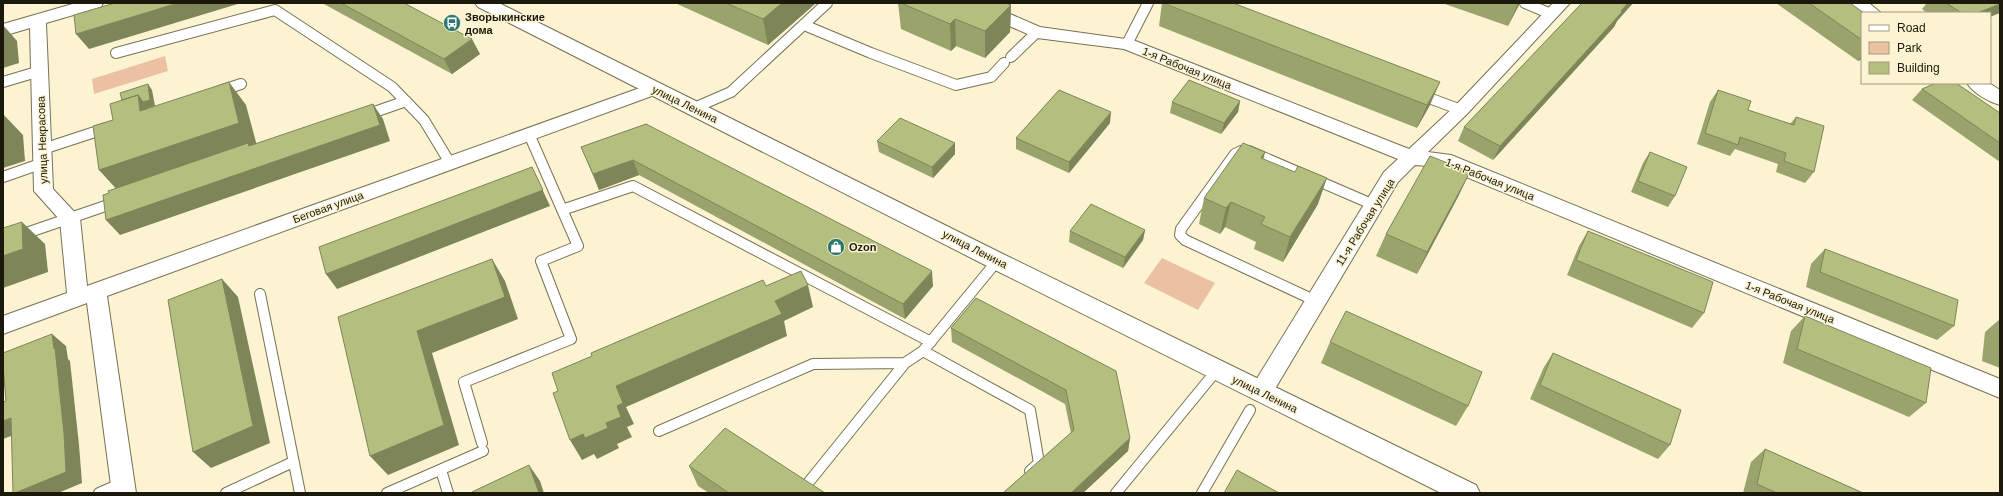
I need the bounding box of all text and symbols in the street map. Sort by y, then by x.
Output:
place label: Зворыкинские дома [465,11,545,36]
legend [1861,12,1991,84]
bus stop icon: Зворыкинские дома [442,13,462,33]
text: Road [1897,21,1926,35]
text: Park [1897,41,1923,55]
street label: 1-я Рабочая улица [1141,45,1234,92]
text: Building [1897,61,1940,75]
street label: улица Ленина [650,83,720,125]
street label: улица Некрасова [34,95,50,184]
street label: 1-я Рабочая улица [1444,156,1537,203]
street label: 11-я Рабочая улица [1333,175,1397,268]
street label: Беговая улица [291,188,366,225]
street label: улица Ленина [941,228,1010,271]
shop icon: Ozon [826,237,846,257]
place label: Ozon [849,241,877,253]
street label: 1-я Рабочая улица [1744,279,1837,326]
street label: улица Ленина [1230,373,1300,415]

